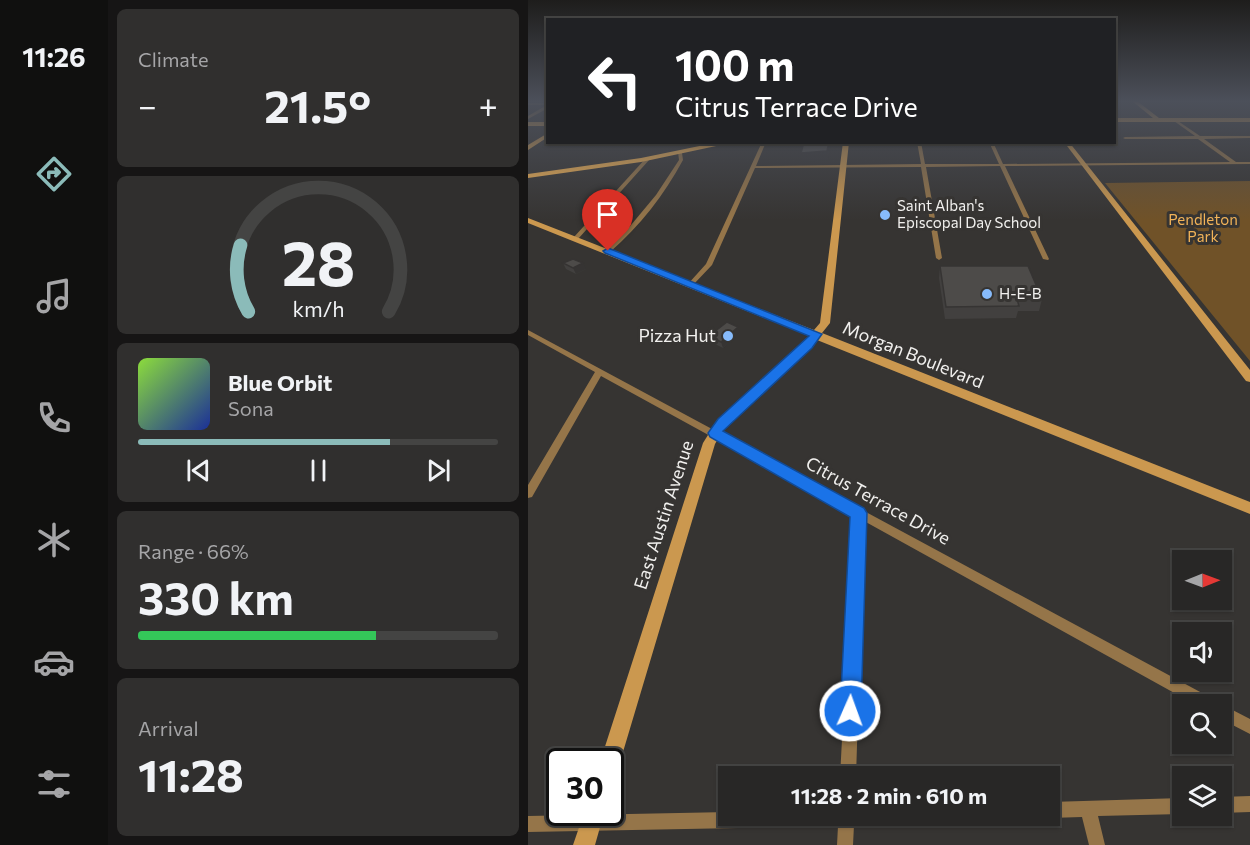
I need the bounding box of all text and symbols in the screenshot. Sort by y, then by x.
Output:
text: 100 m [675,38,795,90]
text: 11:26 [22,40,86,73]
icon: left [576,42,654,120]
text: Climate [138,47,208,71]
text: 21.5° [264,77,371,132]
text: − [138,84,157,125]
text: + [479,84,498,125]
text: Citrus Terrace Drive [675,90,918,123]
icon: directions [33,153,75,195]
pin [582,189,633,251]
place label: Saint Alban's Episcopal Day School [897,196,1041,231]
icon: arrive [591,198,624,231]
marker: Saint Alban's Episcopal Day School [878,208,892,222]
park label: Pendleton Park [1168,210,1238,245]
text: 28 [281,223,355,299]
icon: music [33,275,75,317]
place label: H-E-B [999,284,1042,302]
marker: H-E-B [980,287,994,301]
text: km/h [292,296,344,322]
street label: Morgan Boulevard [840,316,987,392]
place label: Pizza Hut [638,324,716,346]
marker: Pizza Hut [721,329,735,343]
text: Blue Orbit [228,369,332,396]
text: Sona [228,396,274,420]
icon: phone [33,397,75,439]
street label: East Austin Avenue [629,437,698,592]
street label: Citrus Terrace Drive [802,451,955,549]
icon: previous [182,454,215,487]
icon: pause [302,454,335,487]
icon: next [422,454,455,487]
icon: climate [33,519,75,561]
text: Range · 66% [138,539,249,563]
north arrow [1172,550,1232,610]
map controls [1172,550,1232,826]
text: 330 km [138,569,294,624]
button: sound [1172,622,1232,682]
icon: car [33,641,75,683]
position arrow [818,679,882,743]
button: search [1172,694,1232,754]
text: Arrival [138,716,199,740]
text: 11:28 [138,746,244,801]
speed limit sign: 30 [546,748,624,826]
icon: filters [33,763,75,805]
button: layers [1172,766,1232,826]
text: 11:28 · 2 min · 610 m [791,782,987,809]

